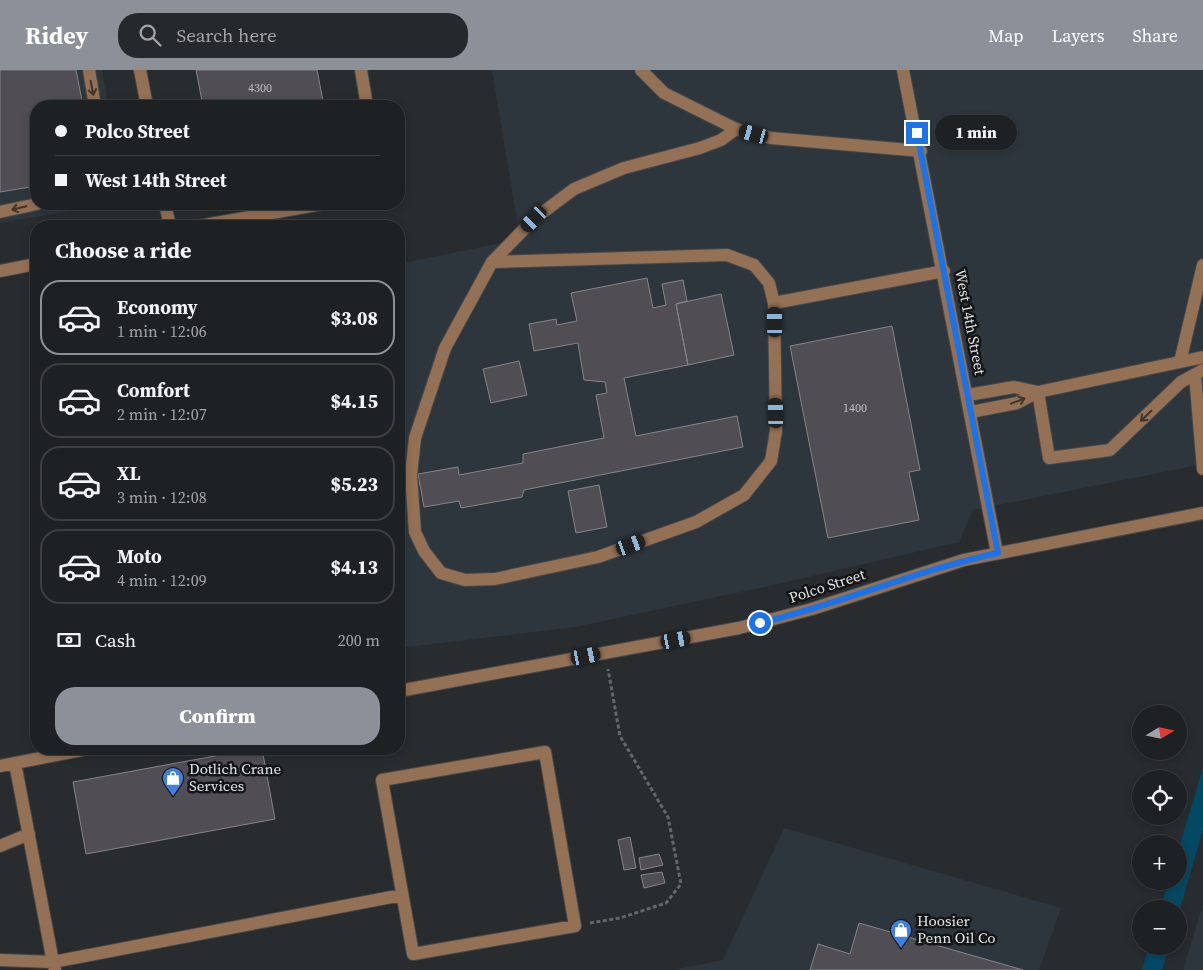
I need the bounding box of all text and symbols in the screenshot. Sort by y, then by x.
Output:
search box [118,13,468,58]
text: Ridey [25,19,88,52]
icon: search [136,21,164,49]
text: Search here [176,22,277,48]
text: Map [988,23,1023,48]
text: Layers [1051,23,1104,48]
text: Share [1132,23,1178,48]
one-way arrow [88,80,97,96]
house number: 4300 [248,80,272,96]
callout: 1 min [934,116,1017,150]
text: Polco Street [85,118,189,144]
text: 1 min [955,121,997,143]
route end [906,122,928,144]
car [737,123,770,145]
text: West 14th Street [85,167,227,193]
car [518,203,549,235]
one-way arrow [11,204,27,213]
text: Choose a ride [55,235,192,265]
street label: West 14th Street [950,267,991,377]
text: Economy [117,294,198,320]
icon: car [57,295,102,340]
text: $3.08 [330,305,378,331]
car [767,307,782,337]
text: 1 min · 12:06 [117,320,207,342]
text: Comfort [117,377,190,403]
icon: car [57,378,102,423]
text: $4.15 [330,388,378,414]
one-way arrow [1010,396,1026,405]
car [768,398,783,428]
house number: 1400 [843,400,867,416]
text: 2 min · 12:07 [117,403,207,425]
one-way arrow [1139,410,1152,422]
text: XL [117,460,140,486]
icon: car [57,461,102,506]
text: $5.23 [330,471,378,497]
text: 3 min · 12:08 [117,486,207,508]
car [614,533,647,557]
text: Moto [117,543,162,569]
icon: car [57,544,102,589]
text: $4.13 [330,554,378,580]
street label: Polco Street [786,563,868,608]
text: 4 min · 12:09 [117,569,207,591]
route start [749,612,771,634]
icon: cash [55,626,83,654]
text: Cash [95,627,136,653]
text: 200 m [338,629,380,651]
car [659,630,692,650]
car [569,646,602,666]
button: Confirm [55,687,380,745]
north arrow [1132,705,1188,760]
map controls [1132,705,1187,955]
place label: Dotlich Crane Services [189,758,282,796]
shop icon: Dotlich Crane Services [161,766,185,797]
button: locate [1132,770,1187,825]
button: + [1132,835,1187,890]
button: − [1132,900,1187,955]
place label: Hoosier Penn Oil Co [917,910,996,948]
shop icon: Hoosier Penn Oil Co [889,918,913,949]

